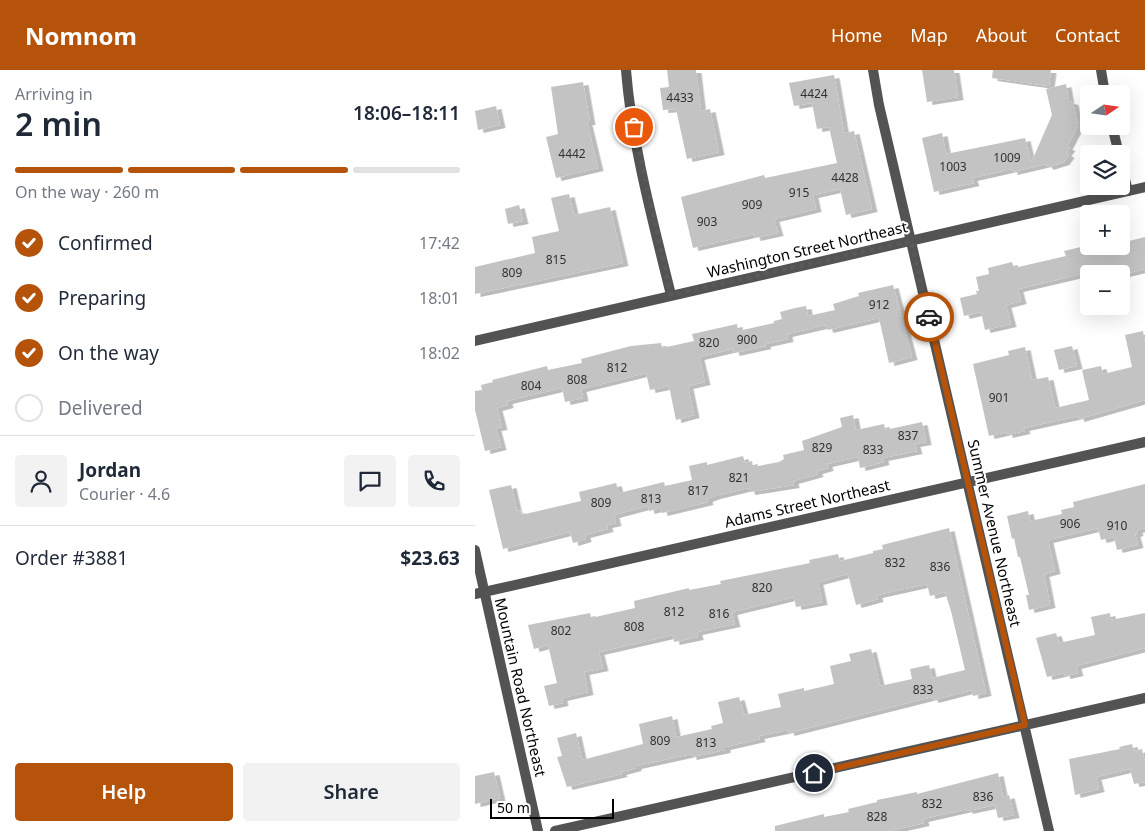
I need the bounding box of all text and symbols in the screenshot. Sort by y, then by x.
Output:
text: Nomnom [25,19,137,52]
text: Home [831,23,882,47]
text: Map [910,23,948,47]
text: About [976,23,1027,47]
text: Contact [1055,23,1120,47]
text: Arriving in [15,83,93,105]
house number: 4424 [800,85,828,102]
north arrow [1080,85,1130,135]
map controls [1080,85,1130,315]
house number: 4433 [666,89,694,106]
text: 18:06–18:11 [353,100,460,126]
text: 2 min [15,102,102,145]
pin [613,106,655,148]
icon: bag [620,113,648,141]
house number: 4442 [558,145,586,162]
button: layers [1080,145,1130,195]
house number: 1009 [993,149,1021,166]
house number: 1003 [939,158,967,175]
house number: 4428 [831,169,859,186]
text: On the way · 260 m [15,181,159,203]
house number: 915 [789,184,809,201]
house number: 909 [742,196,762,213]
button: + [1080,205,1130,255]
house number: 903 [697,213,717,230]
street label: Washington Street Northeast [705,216,910,282]
icon: check [15,229,43,257]
text: Confirmed [58,230,153,256]
text: 17:42 [419,232,460,254]
house number: 815 [546,251,566,268]
house number: 809 [502,264,522,281]
button: − [1080,265,1130,315]
icon: check [15,284,43,312]
text: Preparing [58,285,146,311]
text: 18:01 [419,287,460,309]
courier [904,292,954,342]
house number: 912 [869,296,889,313]
icon: car [915,303,943,331]
house number: 900 [737,331,757,348]
house number: 820 [699,334,719,351]
icon: check [15,339,43,367]
text: On the way [58,340,159,366]
text: 18:02 [419,342,460,364]
house number: 812 [607,359,627,376]
house number: 808 [567,371,587,388]
house number: 804 [521,377,541,394]
house number: 901 [989,389,1009,406]
text: Delivered [58,395,143,421]
house number: 837 [898,427,918,444]
street label: Summer Avenue Northeast [964,437,1026,629]
house number: 829 [812,439,832,456]
house number: 833 [863,441,883,458]
button: person [15,455,67,507]
button: chat [344,455,396,507]
button: phone [408,455,460,507]
text: Jordan [79,457,141,483]
house number: 821 [729,469,749,486]
street label: Adams Street Northeast [722,474,892,532]
house number: 817 [688,482,708,499]
text: Courier · 4.6 [79,483,170,505]
house number: 813 [641,490,661,507]
house number: 809 [591,494,611,511]
house number: 906 [1060,515,1080,532]
house number: 910 [1107,517,1127,534]
text: Order #3881 [15,545,128,571]
text: $23.63 [400,545,460,571]
house number: 832 [885,554,905,571]
house number: 836 [930,558,950,575]
house number: 820 [752,579,772,596]
street label: Mountain Road Northeast [491,596,551,779]
house number: 812 [664,603,684,620]
house number: 816 [709,605,729,622]
house number: 808 [624,618,644,635]
house number: 802 [551,622,571,639]
house number: 833 [913,681,933,698]
house number: 809 [650,732,670,749]
house number: 813 [696,734,716,751]
pin [793,752,835,794]
icon: home [800,759,828,787]
button: Help [15,763,233,821]
button: Share [243,763,460,821]
house number: 836 [973,788,993,805]
house number: 832 [922,795,942,812]
scale bar [490,796,614,819]
text: 50 m [497,798,530,817]
house number: 828 [867,808,887,825]

